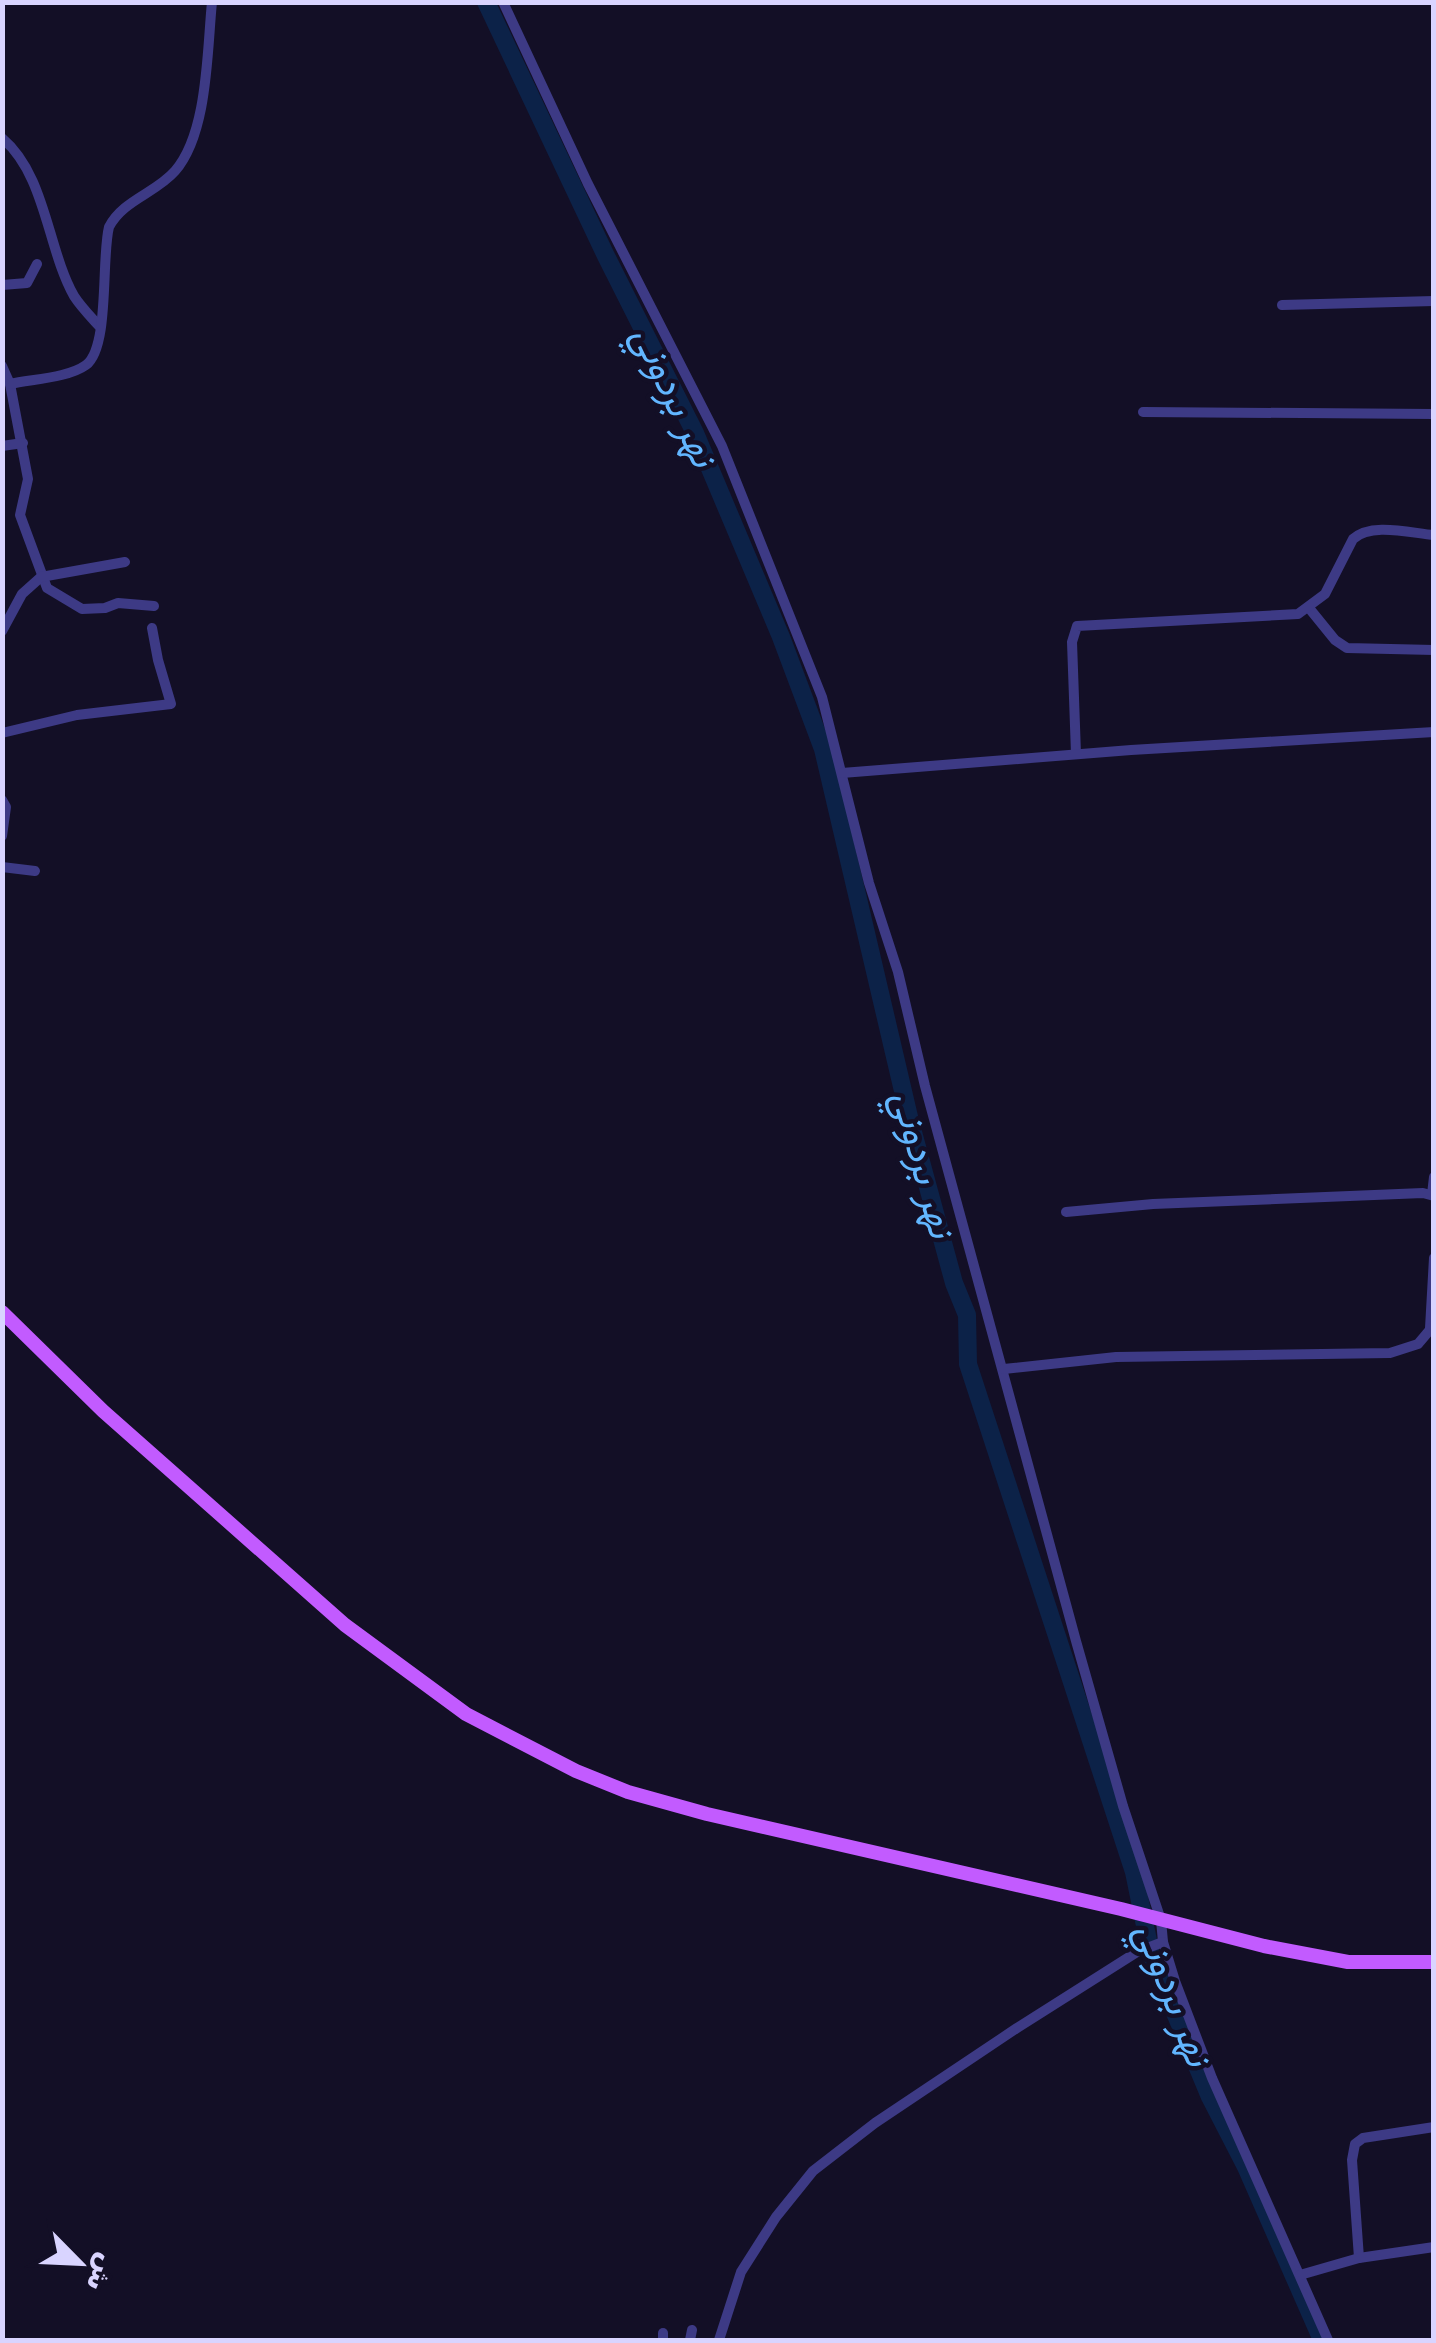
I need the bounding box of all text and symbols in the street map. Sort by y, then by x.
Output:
water label: نهر بردوني [615,319,728,479]
water label: نهر بردوني [875,1086,965,1247]
water label: نهر بردوني [1118,1916,1222,2077]
north arrow [30,2213,130,2313]
text: ش [79,2249,125,2297]

